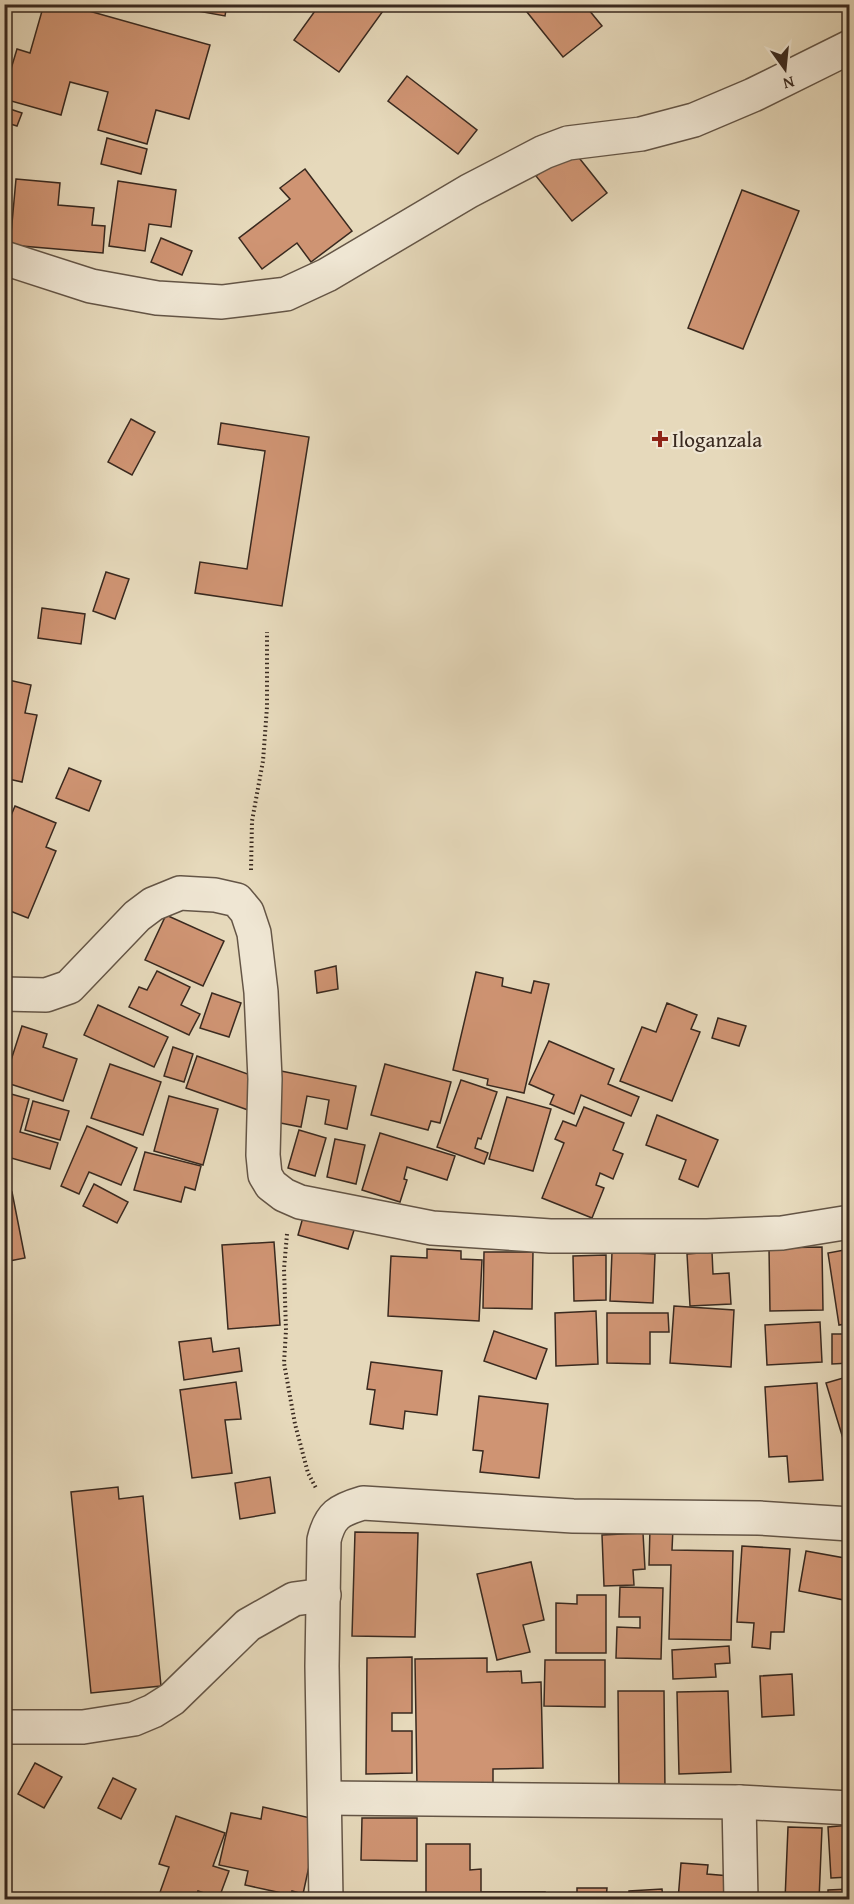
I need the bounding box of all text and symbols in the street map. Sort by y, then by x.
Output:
north arrow [755,39,815,99]
text: N [780,71,797,97]
place label: Iloganzala [672,424,762,455]
marker: Iloganzala [653,432,667,446]

